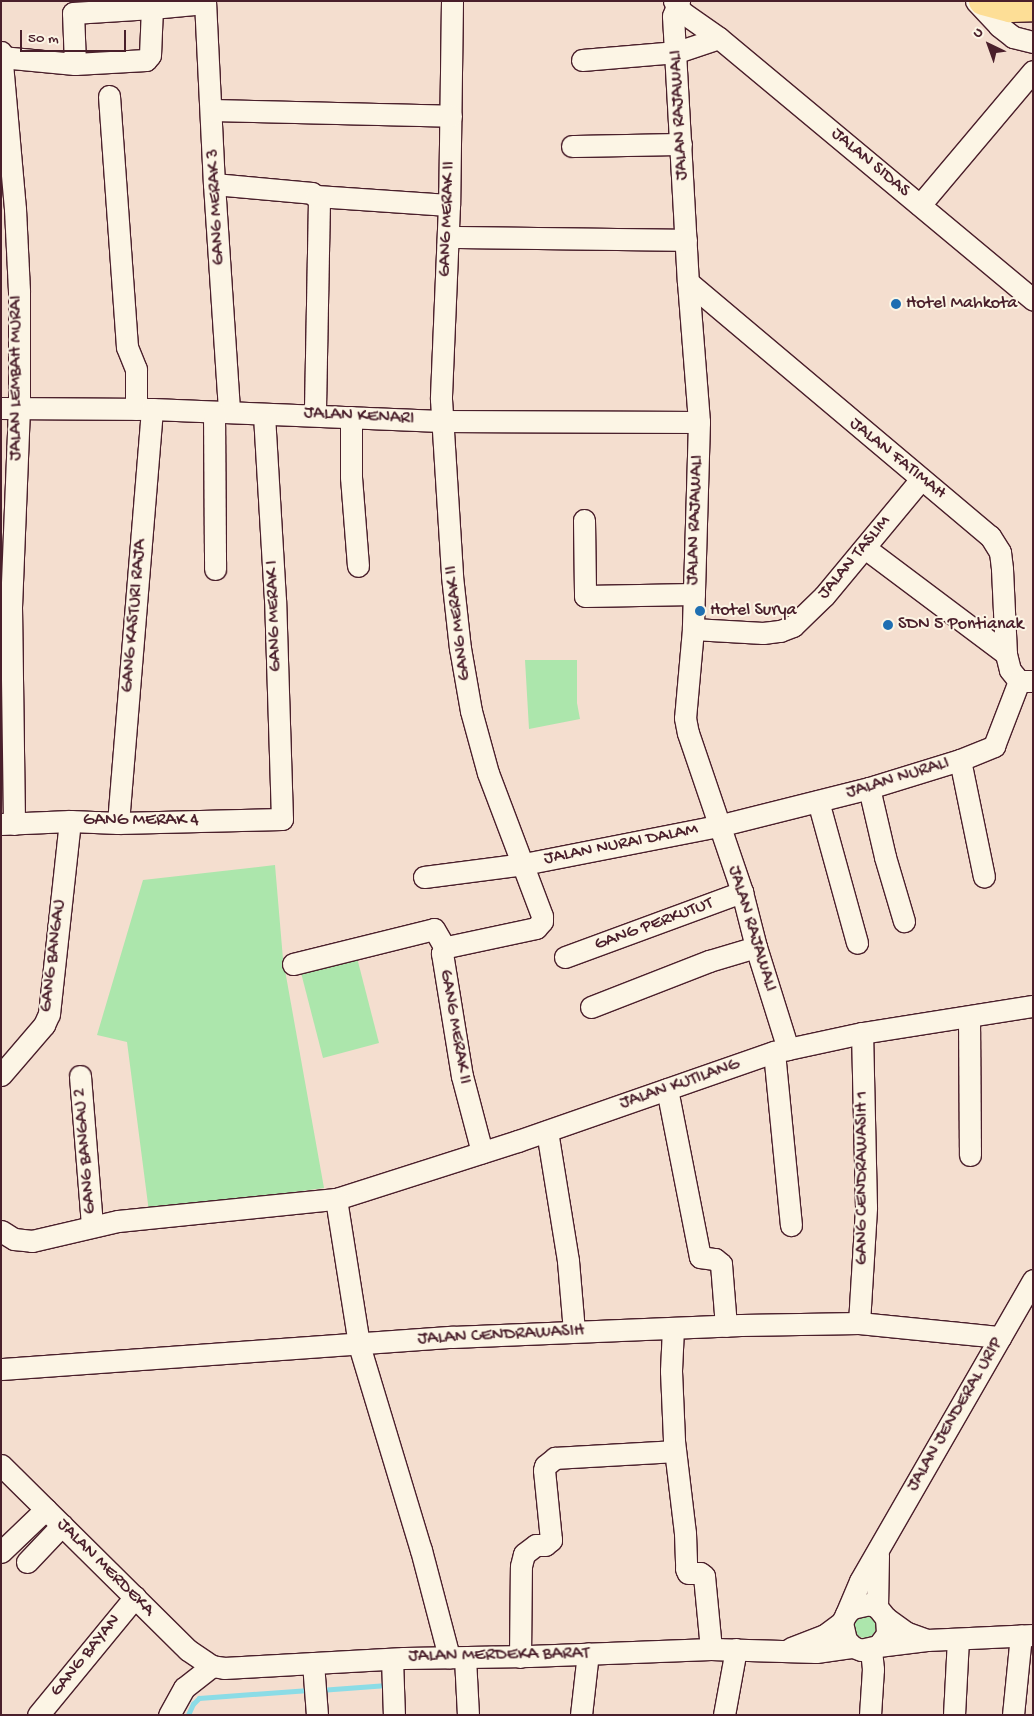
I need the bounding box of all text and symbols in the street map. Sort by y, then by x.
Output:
scale bar [22,20,129,52]
north arrow [964,20,1014,70]
text: U [970,24,987,43]
text: 50 m [28,30,59,48]
street label: JALAN RAJAWALI [666,49,694,181]
street label: JALAN SIDAS [826,124,914,202]
street label: GANG MERAK 3 [203,148,231,266]
street label: GANG MERAK II [435,161,461,277]
place label: Hotel Mahkota [906,293,1017,315]
street label: JALAN LEMBAH MURAI [6,295,28,461]
marker: Hotel Mahkota [890,298,902,310]
street label: JALAN KENARI [303,403,415,431]
street label: JALAN FATIMAH [844,414,950,504]
street label: JALAN RAJAWALI [683,454,709,586]
street label: JALAN TASLIM [814,512,896,604]
street label: GANG KASTURI RAJA [118,538,152,694]
street label: GANG MERAK I [262,560,288,672]
street label: GANG MERAK II [441,564,477,682]
place label: Hotel Surya [710,600,797,622]
marker: Hotel Surya [694,605,706,617]
place label: SDN 5 Pontianak [898,614,1023,636]
marker: SDN 5 Pontianak [882,619,894,631]
street label: JALAN NURALI [844,753,952,805]
street label: GANG MERAK 4 [83,810,199,832]
street label: JALAN NURAI DALAM [542,819,700,871]
street label: JALAN RAJAWALI [722,863,780,995]
street label: GANG PERKUTUT [592,894,716,956]
street label: GANG BANGAU [36,898,72,1014]
street label: GANG MERAK II [433,968,475,1086]
street label: JALAN KUTILANG [617,1054,743,1116]
street label: GANG BANGAU 2 [70,1087,102,1215]
street label: GANG CENDRAWASIH 1 [852,1091,874,1265]
street label: JALAN CENDRAWASIH [417,1321,585,1351]
street label: JALAN JENDERAL URIP [903,1334,1009,1496]
street label: JALAN MERDEKA [51,1514,159,1622]
street label: GANG BAYAN [46,1610,126,1702]
street label: JALAN MERDEKA BARAT [408,1644,590,1668]

